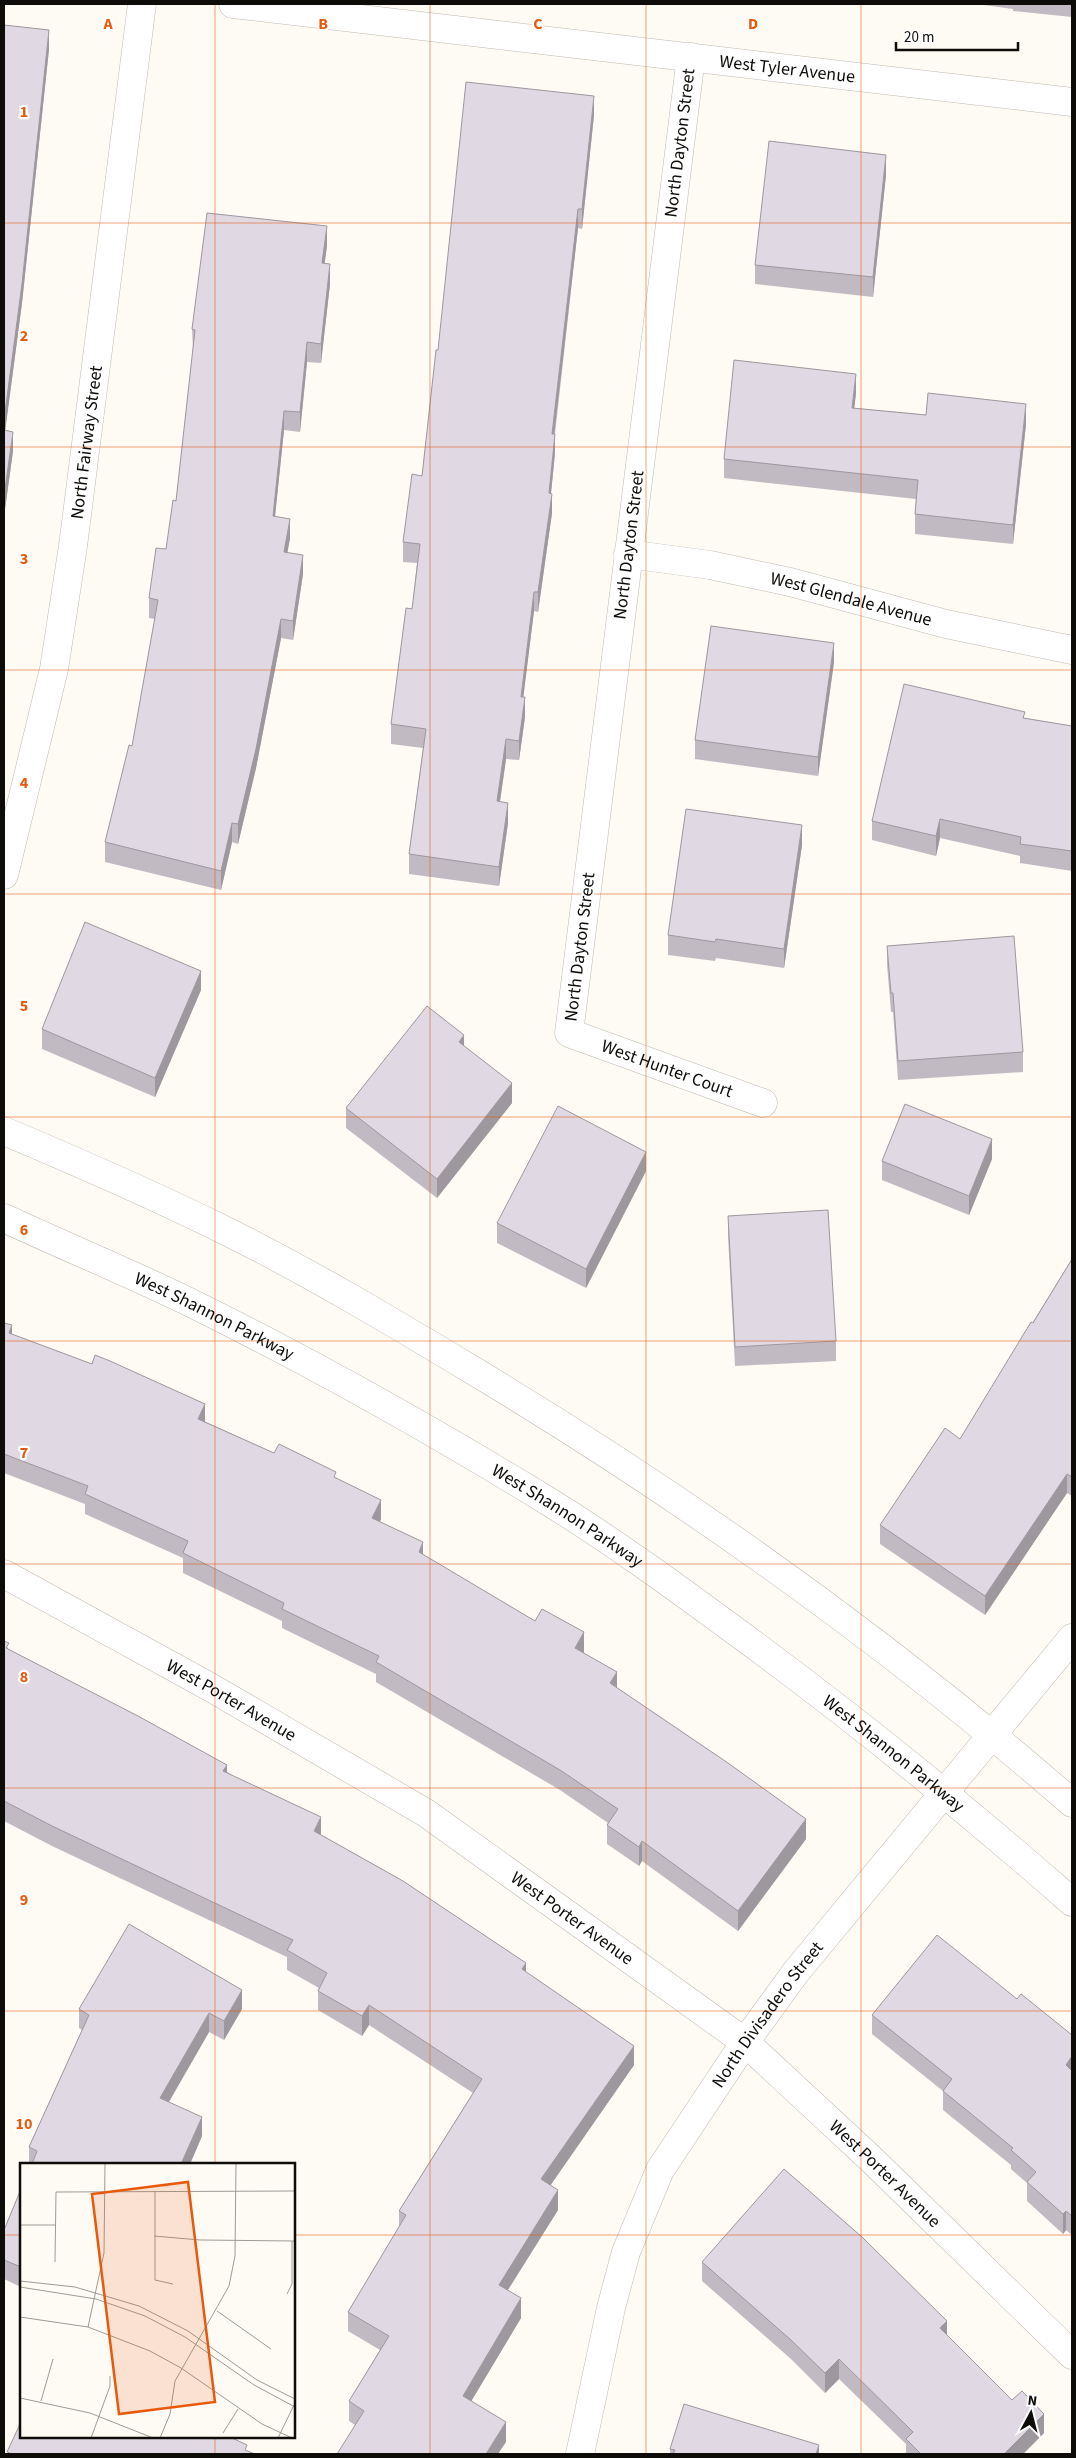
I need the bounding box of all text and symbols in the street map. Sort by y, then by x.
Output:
text: A [102,13,113,35]
text: B [318,13,328,35]
text: C [533,13,543,35]
text: D [748,13,758,35]
scale bar [896,20,1018,52]
text: 20 m [904,27,934,48]
street label: West Tyler Avenue [718,48,856,89]
street label: North Dayton Street [658,67,702,219]
text: 1 [20,101,28,123]
text: 2 [20,325,28,347]
street label: North Fairway Street [64,364,108,521]
street label: North Dayton Street [607,469,651,621]
text: 3 [20,548,28,570]
street label: West Glendale Avenue [768,566,935,632]
text: 4 [20,772,29,794]
street label: North Dayton Street [558,871,602,1023]
text: 5 [20,995,28,1017]
street label: West Hunter Court [598,1033,736,1104]
text: 6 [20,1219,28,1241]
street label: West Shannon Parkway [131,1266,299,1366]
text: 7 [20,1442,28,1464]
street label: West Shannon Parkway [487,1458,649,1574]
street label: West Porter Avenue [162,1653,301,1747]
text: 8 [20,1666,28,1688]
street label: West Shannon Parkway [818,1689,971,1818]
street label: West Porter Avenue [506,1865,639,1971]
text: 9 [20,1889,28,1911]
street label: North Divisadero Street [706,1936,829,2093]
text: 10 [16,2113,32,2135]
street label: West Porter Avenue [824,2114,947,2233]
inset map [20,2163,295,2438]
north arrow [1006,2388,1056,2438]
text: N [1027,2391,1038,2412]

